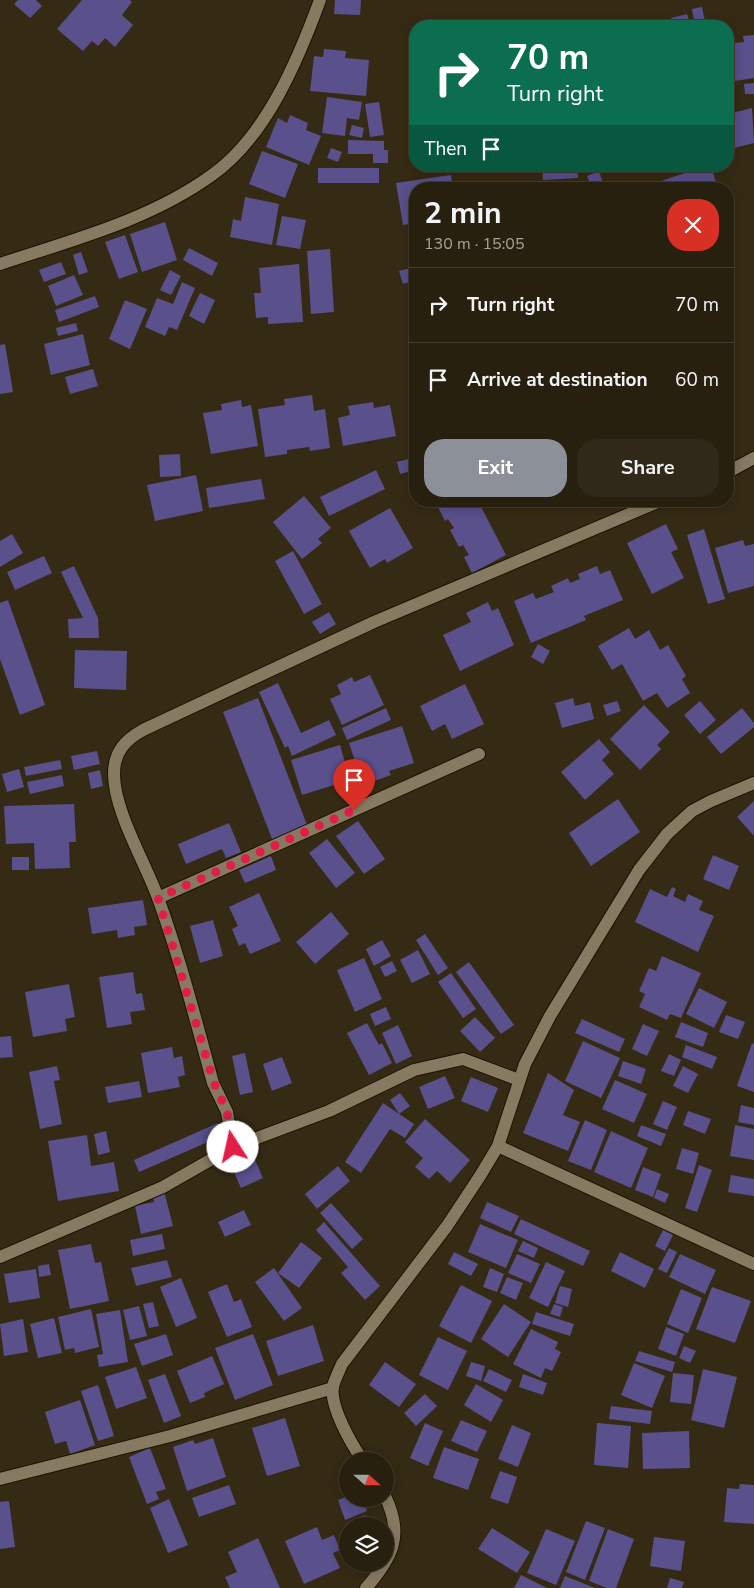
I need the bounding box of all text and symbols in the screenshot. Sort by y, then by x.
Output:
text: 70 m [507,34,589,81]
icon: right [424,40,489,105]
text: Turn right [507,79,603,109]
icon: arrive [477,135,505,163]
text: Then [424,136,467,162]
text: 2 min [424,193,502,234]
button: close [667,199,719,251]
text: 130 m · 15:05 [424,233,525,255]
icon: right [424,291,452,319]
text: Turn right [467,292,554,318]
text: 70 m [675,292,719,318]
icon: arrive [424,366,452,394]
text: Arrive at destination [467,367,648,393]
text: 60 m [675,367,719,393]
button: Exit [424,439,567,497]
button: Share [577,439,719,497]
pin [333,759,375,810]
icon: arrive [340,766,368,794]
position arrow [206,1120,258,1172]
north arrow [339,1452,394,1508]
map controls [339,1452,394,1572]
button: layers [339,1517,394,1572]

